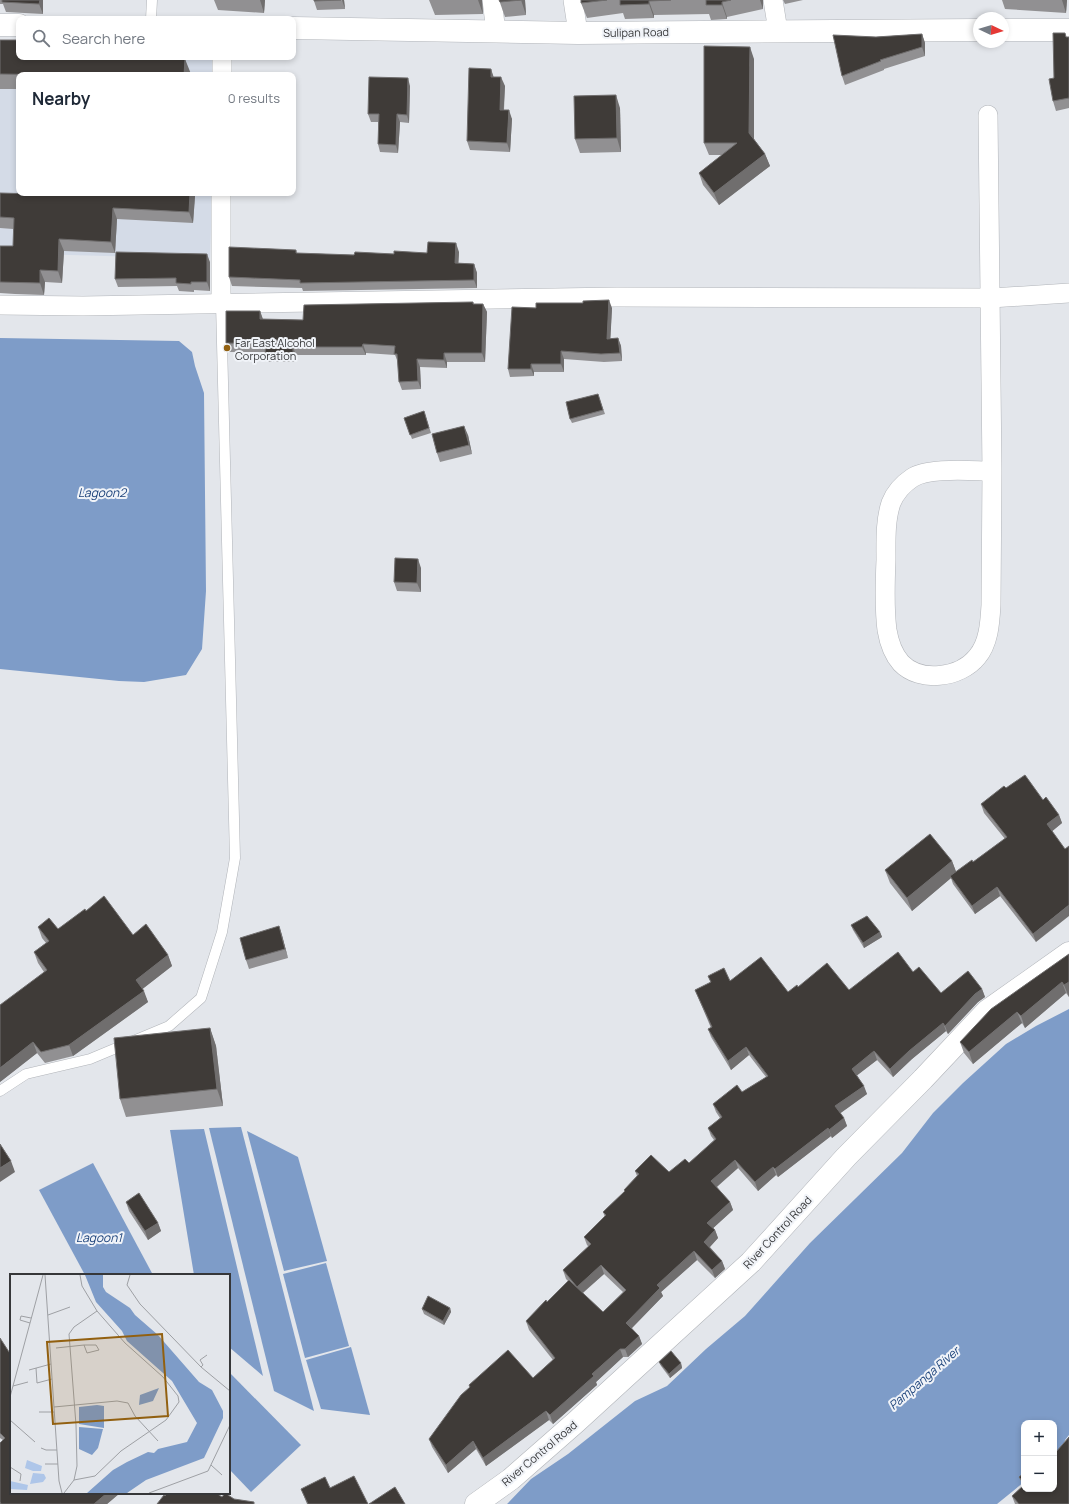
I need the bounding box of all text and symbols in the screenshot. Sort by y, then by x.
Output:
north arrow [973,12,1009,48]
search box [16,16,296,60]
street label: Sulipan Road [603,24,669,40]
icon: search [30,27,52,49]
text: Search here [62,28,145,49]
text: Nearby [32,87,90,110]
text: 0 results [228,89,280,107]
place label: Far East Alcohol Corporation [235,335,315,363]
marker: Far East Alcohol Corporation [222,343,232,353]
water label: Lagoon2 [78,484,127,501]
street label: River Control Road [739,1193,815,1271]
water label: Lagoon1 [76,1229,123,1246]
inset map [10,1274,230,1494]
water label: Pampanga River [885,1341,964,1413]
street label: River Control Road [498,1417,580,1489]
map controls [1021,1420,1057,1492]
button: + [1021,1420,1057,1456]
button: − [1021,1456,1057,1492]

